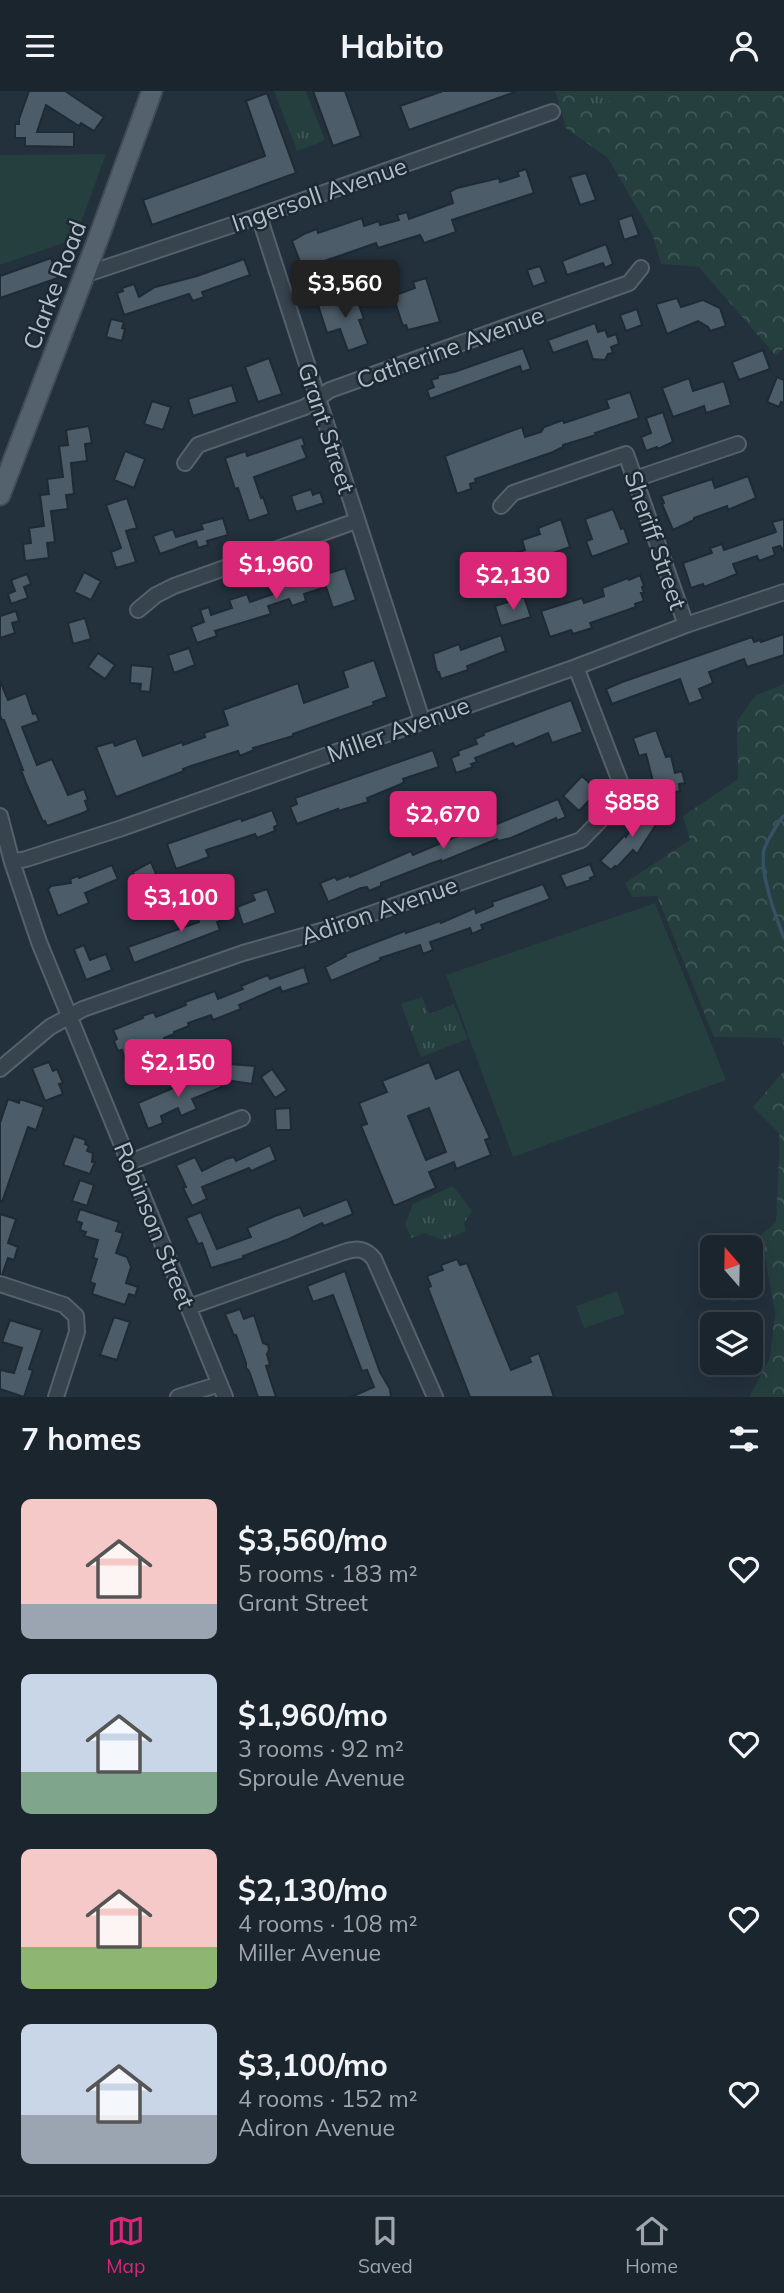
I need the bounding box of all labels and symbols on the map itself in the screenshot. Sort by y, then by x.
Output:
street label: Ingersoll Avenue [227,150,411,238]
street label: Clarke Road [16,216,92,354]
pin: $3,560 [288,261,402,320]
street label: Catherine Avenue [352,299,548,395]
street label: Grant Street [292,359,362,497]
street label: Sheriff Street [618,467,694,613]
pin: $1,960 [219,541,333,601]
pin: $2,130 [456,553,570,612]
street label: Miller Avenue [323,689,473,769]
pin: $858 [591,779,673,839]
pin: $2,670 [386,791,500,851]
street label: Adiron Avenue [297,869,461,951]
pin: $3,100 [124,875,238,934]
pin: $2,150 [121,1039,235,1099]
street label: Robinson Street [108,1138,202,1312]
north arrow [700,1235,763,1299]

